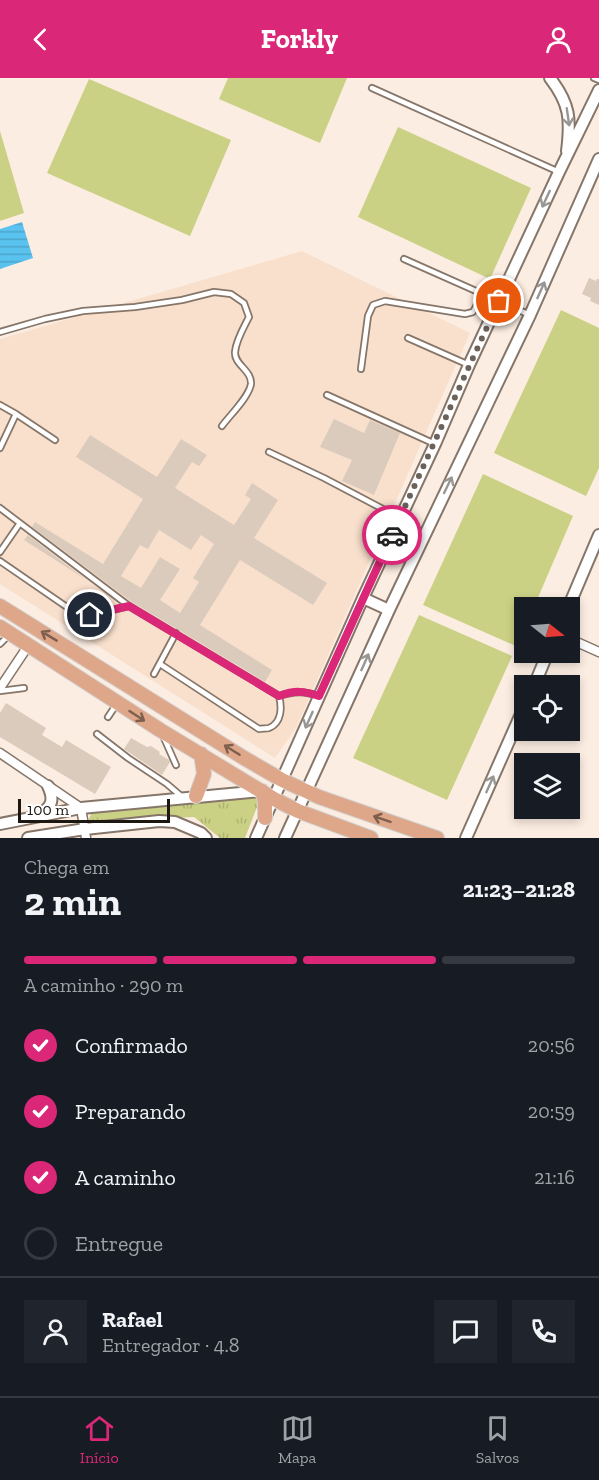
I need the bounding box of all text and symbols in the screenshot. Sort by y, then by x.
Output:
icon: back [24,23,57,56]
text: Forkly [261,23,338,55]
icon: person [542,23,575,56]
one-way arrow [563,107,574,126]
one-way arrow [540,190,552,208]
pin [473,275,524,326]
one-way arrow [536,282,547,300]
icon: bag [482,284,515,317]
one-way arrow [443,477,455,495]
courier [362,505,422,565]
icon: car [376,519,409,552]
pin [64,589,115,640]
north arrow [514,597,580,663]
map controls [514,597,580,819]
icon: home [73,598,106,631]
one-way arrow [41,629,58,641]
one-way arrow [360,653,372,671]
button: locate [514,675,580,741]
one-way arrow [129,710,145,722]
one-way arrow [302,711,314,729]
one-way arrow [224,744,241,756]
button: layers [514,753,580,819]
one-way arrow [485,776,496,794]
scale bar [18,796,170,824]
text: 100 m [27,800,69,819]
one-way arrow [373,813,391,824]
text: Chega em [24,855,109,879]
text: 21:23–21:28 [463,876,575,903]
text: 2 min [24,878,121,925]
text: A caminho · 290 m [24,973,183,997]
icon: check [24,1029,57,1062]
text: Confirmado [75,1032,188,1059]
text: 20:56 [528,1033,575,1057]
icon: check [24,1095,57,1128]
text: Preparando [75,1098,186,1125]
text: 20:59 [528,1099,575,1123]
icon: check [24,1161,57,1194]
text: A caminho [75,1164,176,1191]
text: 21:16 [534,1165,575,1189]
text: Entregue [75,1230,163,1257]
button: person [24,1300,87,1363]
button: chat [434,1300,497,1363]
button: phone [512,1300,575,1363]
text: Rafael [102,1306,163,1333]
text: Entregador · 4.8 [102,1333,240,1357]
tab: Início [80,1412,119,1467]
tab: Mapa [278,1412,316,1467]
tab: Salvos [476,1412,519,1467]

